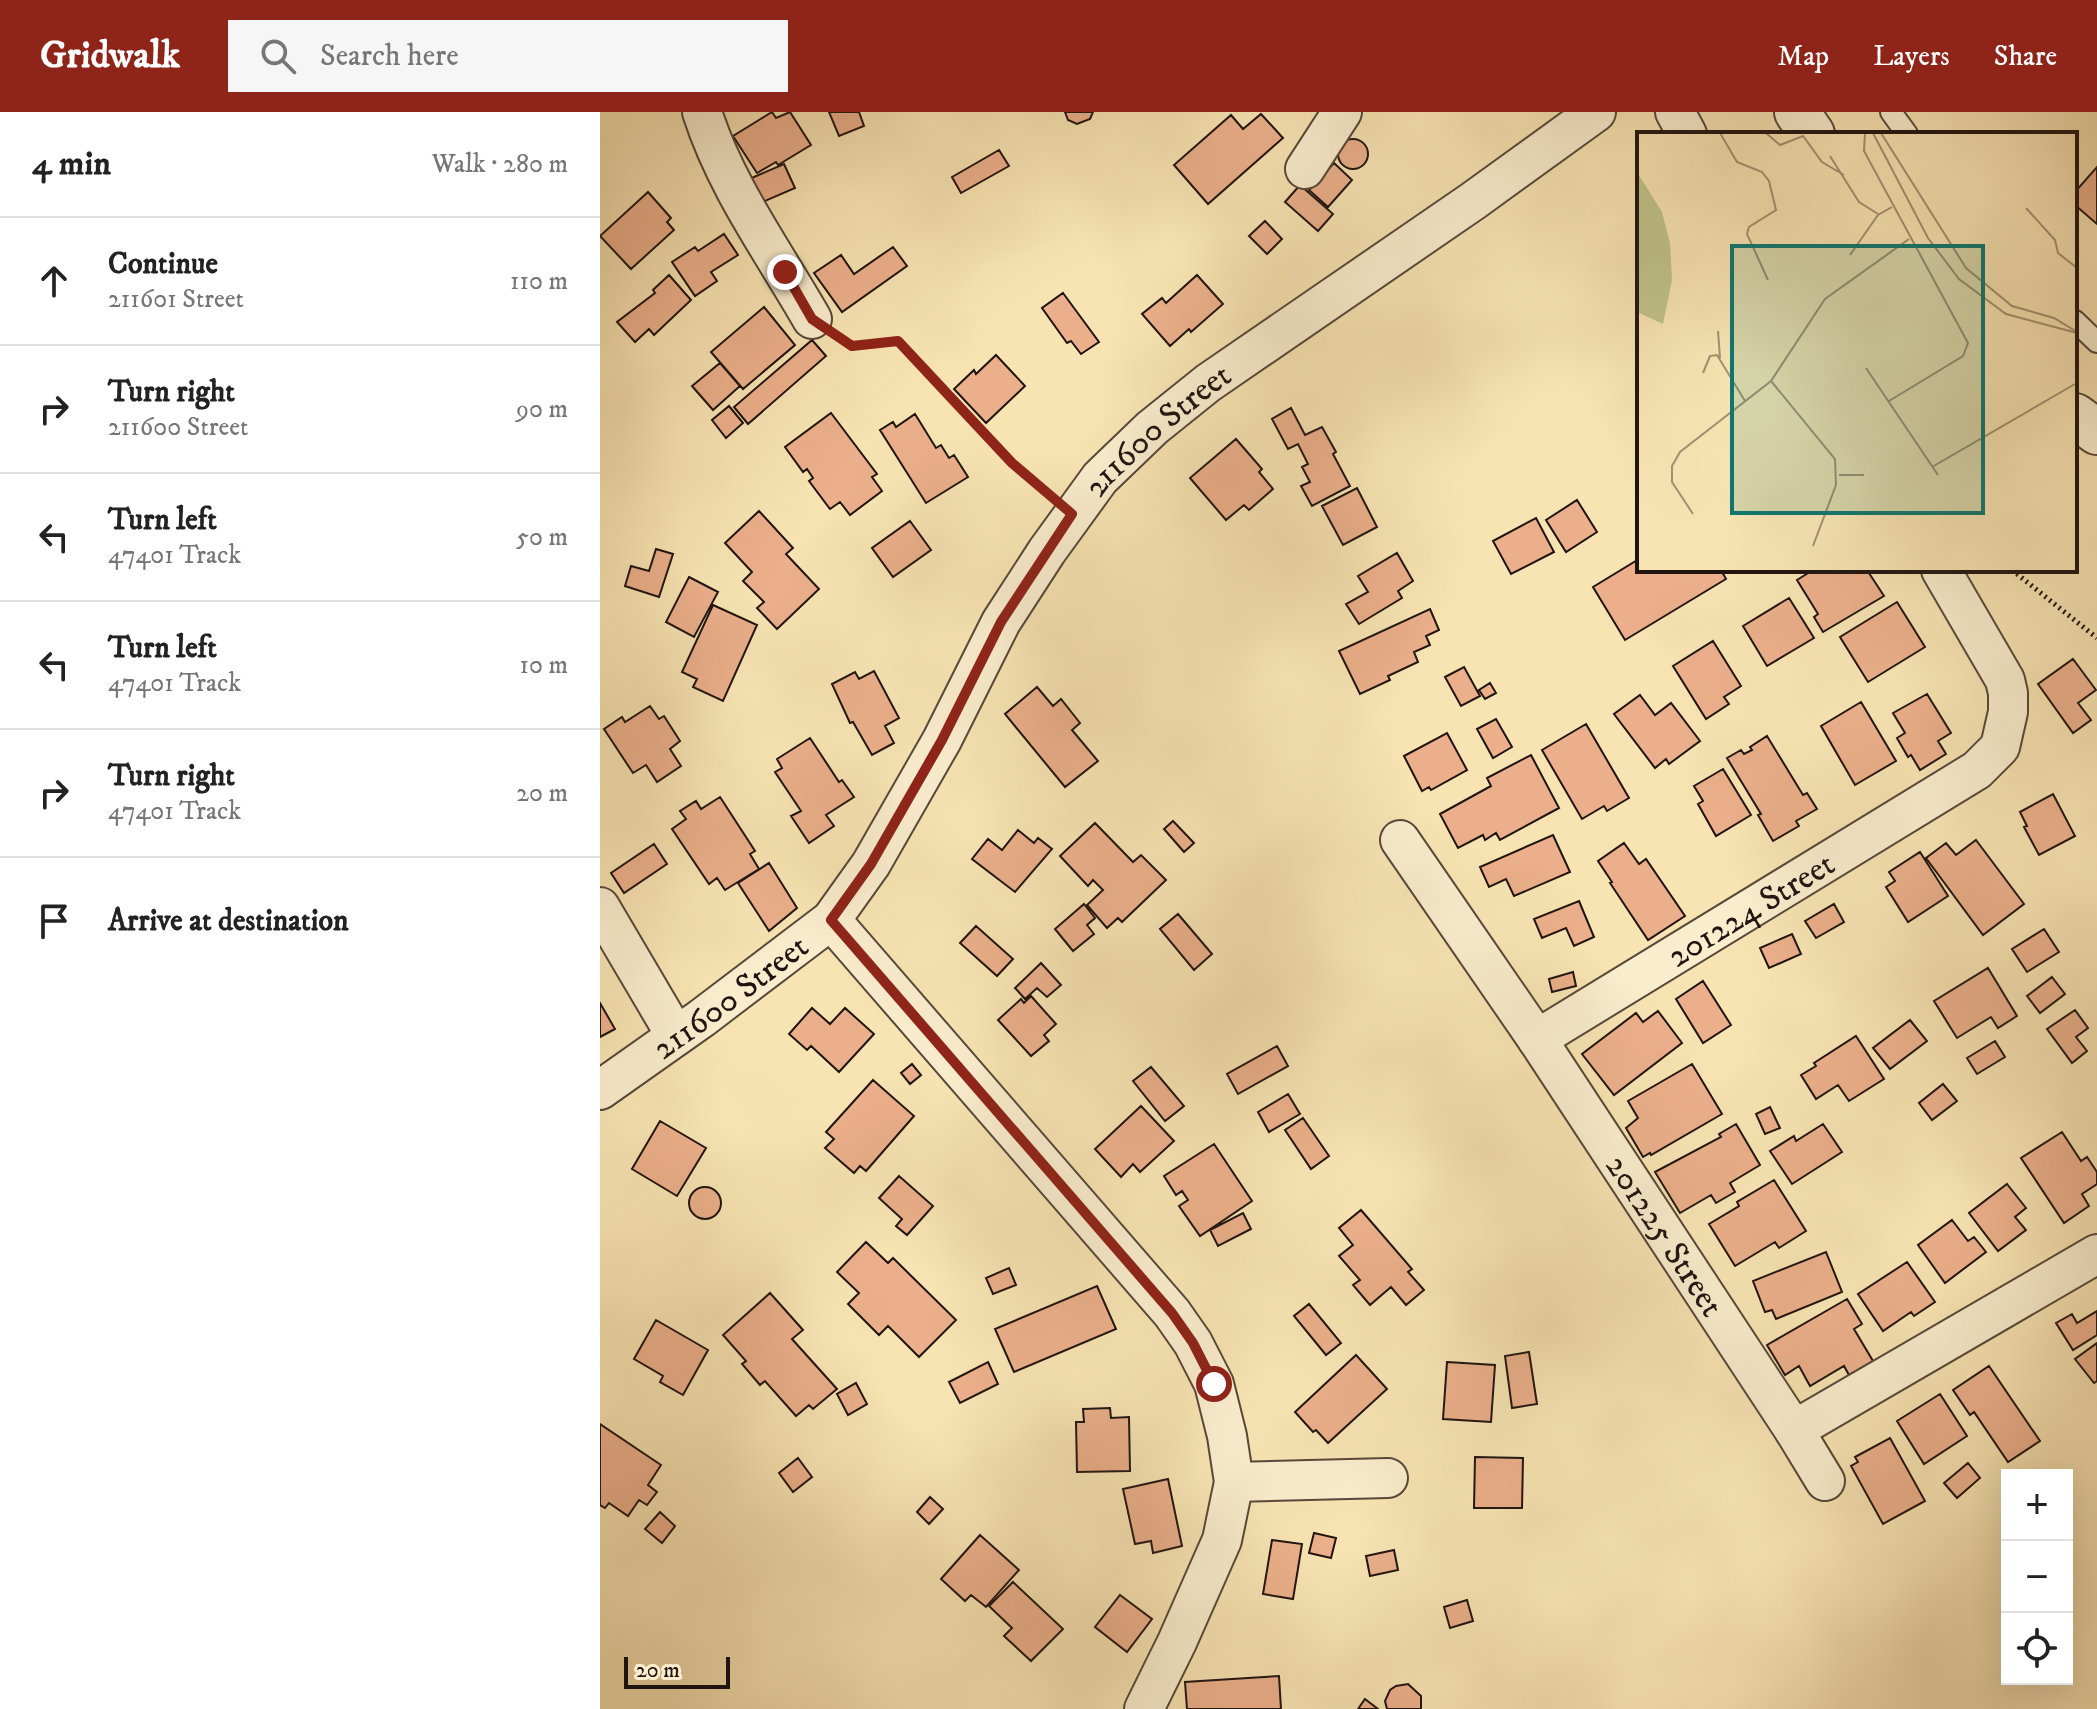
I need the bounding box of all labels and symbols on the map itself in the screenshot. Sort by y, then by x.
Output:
inset map [1637,132,2077,572]
route end [767,254,803,290]
street label: 211600 Street [1075,355,1240,505]
street label: 201224 Street [1660,843,1843,977]
street label: 211600 Street [645,926,817,1069]
street label: 201225 Street [1596,1147,1733,1325]
route start [1196,1366,1232,1402]
scale bar [624,1653,730,1689]

